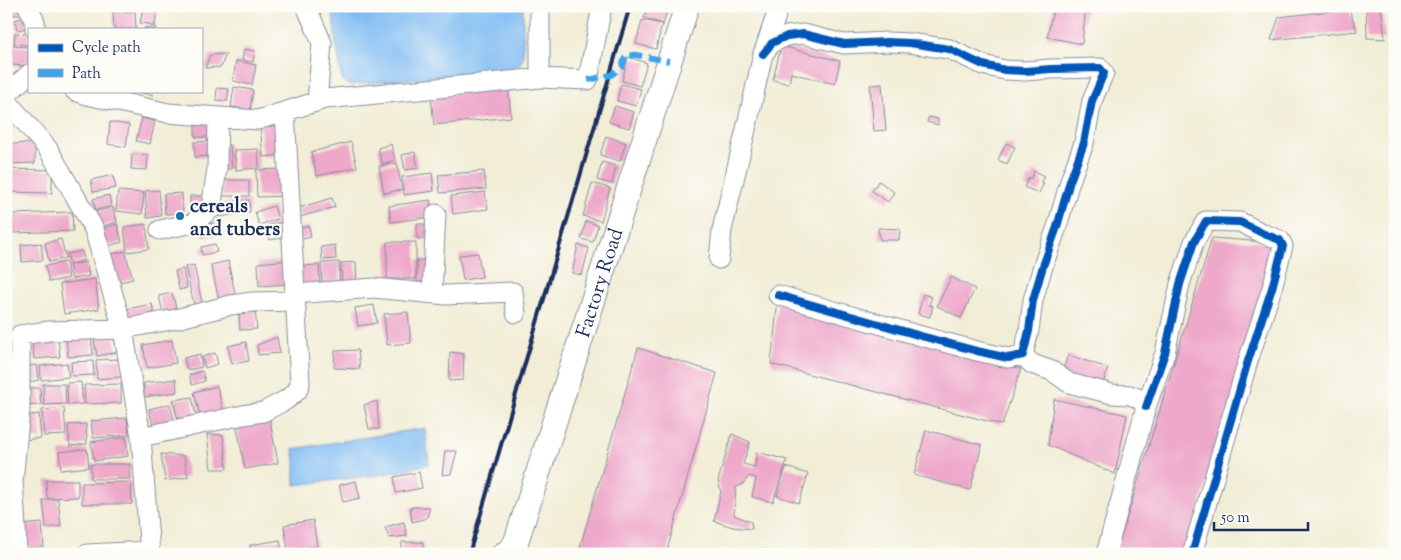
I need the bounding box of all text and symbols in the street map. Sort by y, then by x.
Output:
legend [28,28,202,92]
text: Cycle path [72,38,141,59]
text: Path [72,64,101,85]
place label: cereals and tubers [190,193,280,245]
marker: cereals and tubers [174,210,186,222]
street label: Factory Road [570,225,632,342]
scale bar [1214,500,1307,532]
text: 50 m [1220,508,1250,529]

